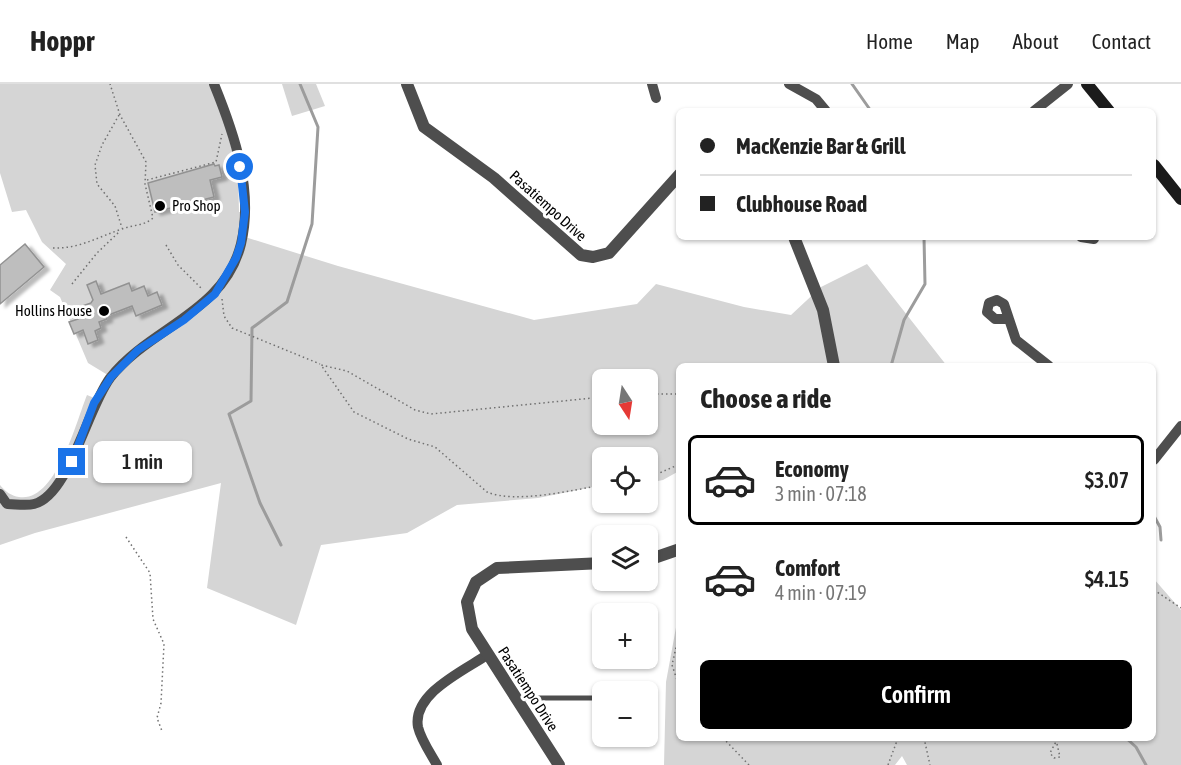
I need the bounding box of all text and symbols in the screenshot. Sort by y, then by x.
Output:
text: Hoppr [30,25,94,57]
text: Home [866,29,913,53]
text: Map [946,29,980,53]
text: About [1013,29,1059,53]
text: Contact [1092,29,1151,53]
text: MacKenzie Bar & Grill [736,133,906,159]
route start [226,153,253,180]
street label: Pasatiempo Drive [507,167,590,245]
text: Clubhouse Road [736,191,867,217]
place label: Pro Shop [172,197,221,214]
marker: Pro Shop [153,199,167,213]
place label: Hollins House [15,302,92,319]
marker: Hollins House [97,304,111,318]
north arrow [592,369,658,435]
map controls [592,369,658,747]
text: Choose a ride [700,383,832,414]
callout: 1 min [93,441,192,483]
button: locate [592,447,658,513]
route end [58,448,85,475]
text: 1 min [122,450,163,473]
icon: car [703,453,757,507]
text: Economy [775,456,849,482]
text: $3.07 [1085,467,1129,493]
text: 3 min · 07:18 [775,482,867,505]
button: layers [592,525,658,591]
icon: car [703,552,757,606]
text: Comfort [775,555,840,581]
text: $4.15 [1085,566,1129,592]
text: 4 min · 07:19 [775,581,867,604]
button: + [592,603,658,669]
street label: Pasatiempo Drive [495,643,562,734]
button: Confirm [700,660,1132,729]
button: − [592,681,658,747]

